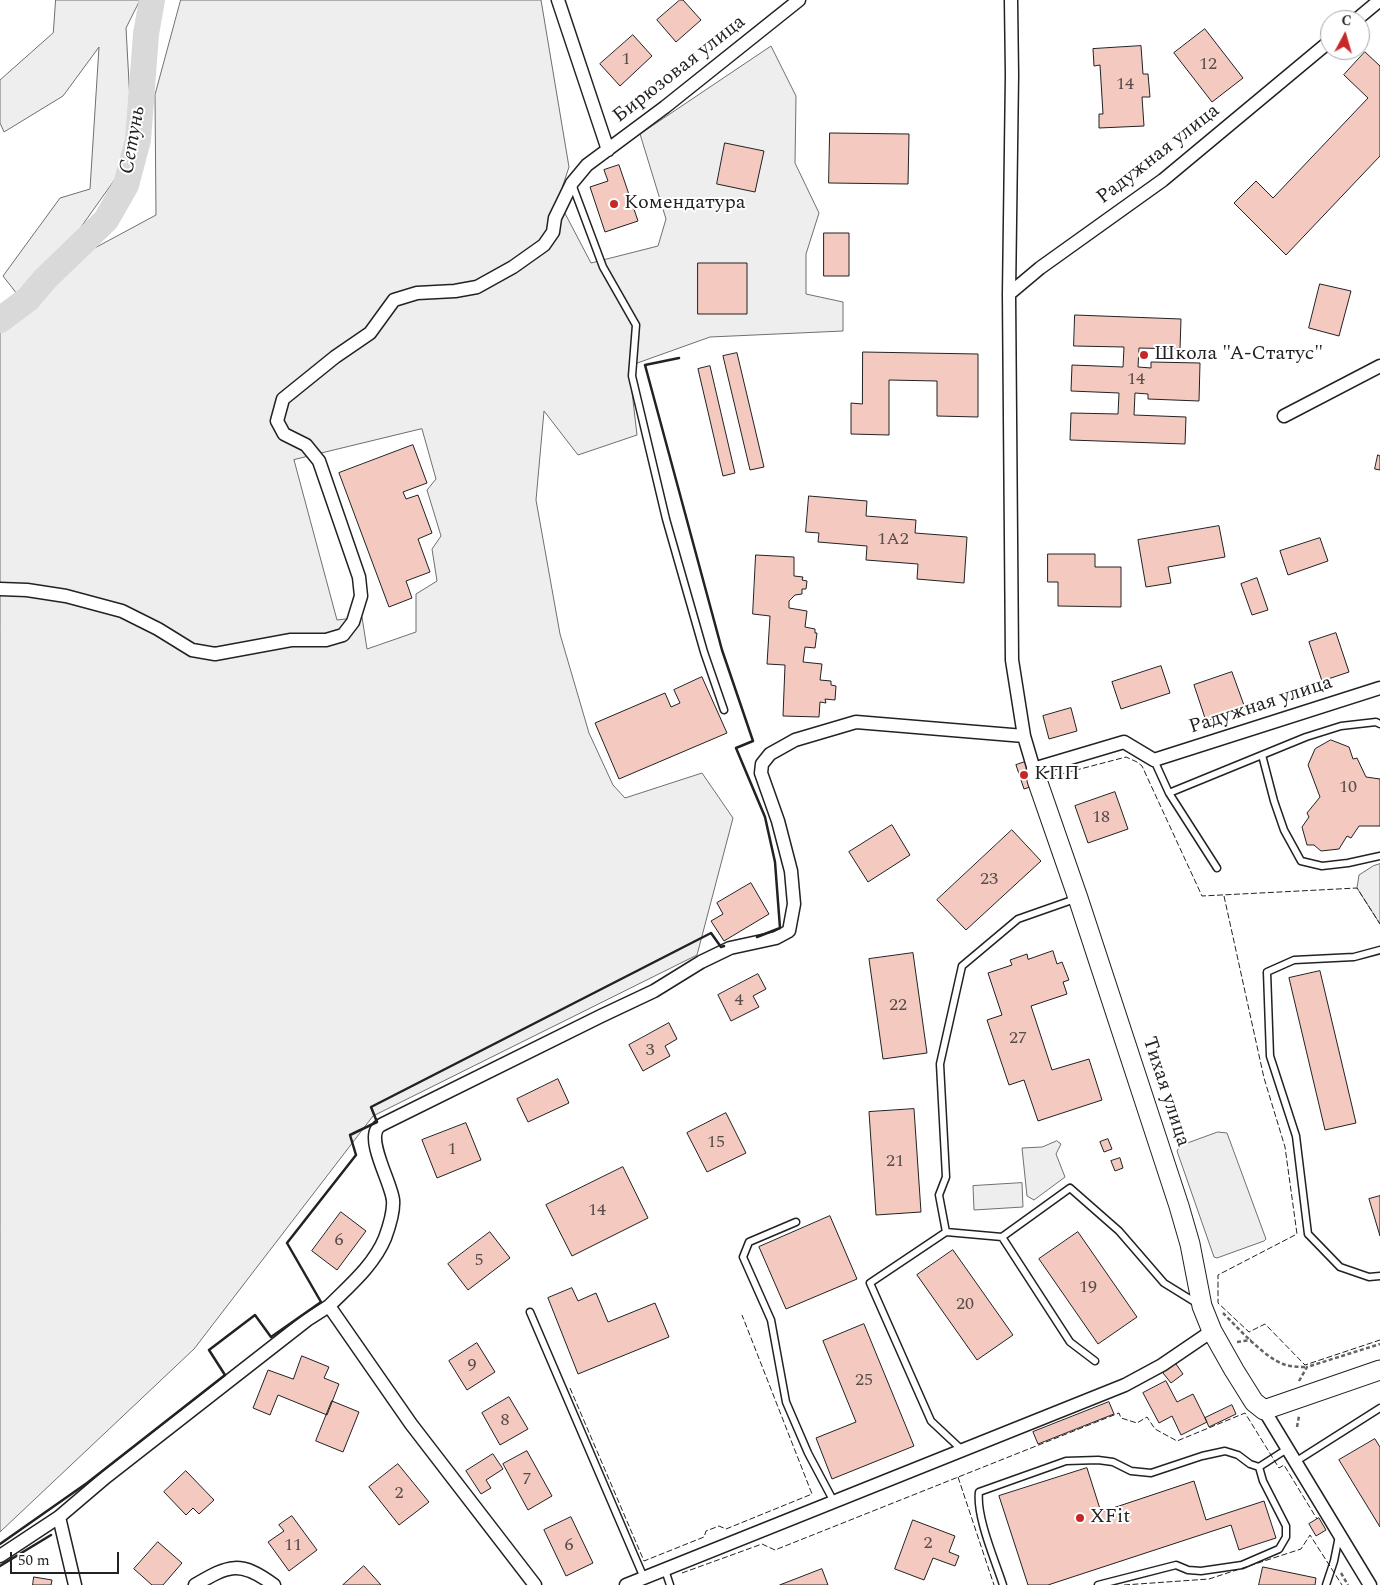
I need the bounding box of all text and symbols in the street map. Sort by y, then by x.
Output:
north arrow [1320,10,1370,60]
text: С [1340,10,1353,32]
street label: Бирюзовая улица [609,11,751,129]
house number: 1 [622,49,630,71]
house number: 12 [1199,54,1217,76]
house number: 14 [1116,74,1134,96]
street label: Радужная улица [1093,100,1225,210]
water label: Сетунь [116,104,152,176]
place label: Комендатура [624,192,746,216]
marker: Комендатура [608,198,620,210]
place label: Школа "А-Статус" [1154,343,1323,367]
marker: Школа "А-Статус" [1138,349,1150,361]
house number: 14 [1127,369,1145,391]
house number: 1А2 [877,529,909,551]
street label: Радужная улица [1186,672,1336,740]
place label: КПП [1034,763,1080,787]
marker: КПП [1018,769,1030,781]
house number: 10 [1339,777,1357,799]
house number: 18 [1092,807,1110,829]
house number: 23 [980,869,998,891]
house number: 4 [735,990,743,1012]
house number: 22 [889,995,907,1017]
house number: 27 [1009,1028,1027,1050]
street label: Тихая улица [1136,1034,1194,1150]
house number: 3 [646,1040,654,1062]
house number: 15 [707,1132,725,1154]
house number: 1 [448,1139,456,1161]
house number: 21 [886,1151,904,1173]
house number: 14 [588,1200,606,1222]
house number: 6 [335,1230,343,1252]
house number: 5 [475,1250,483,1272]
house number: 19 [1079,1277,1097,1299]
house number: 20 [956,1294,974,1316]
house number: 9 [468,1355,476,1377]
house number: 25 [855,1370,873,1392]
house number: 8 [501,1410,509,1432]
house number: 7 [523,1469,531,1491]
house number: 2 [395,1483,403,1505]
place label: XFit [1090,1506,1130,1530]
marker: XFit [1074,1512,1086,1524]
house number: 2 [924,1533,932,1555]
house number: 11 [284,1535,302,1557]
house number: 6 [565,1535,573,1557]
scale bar [12,1542,121,1574]
text: 50 m [18,1549,50,1572]

